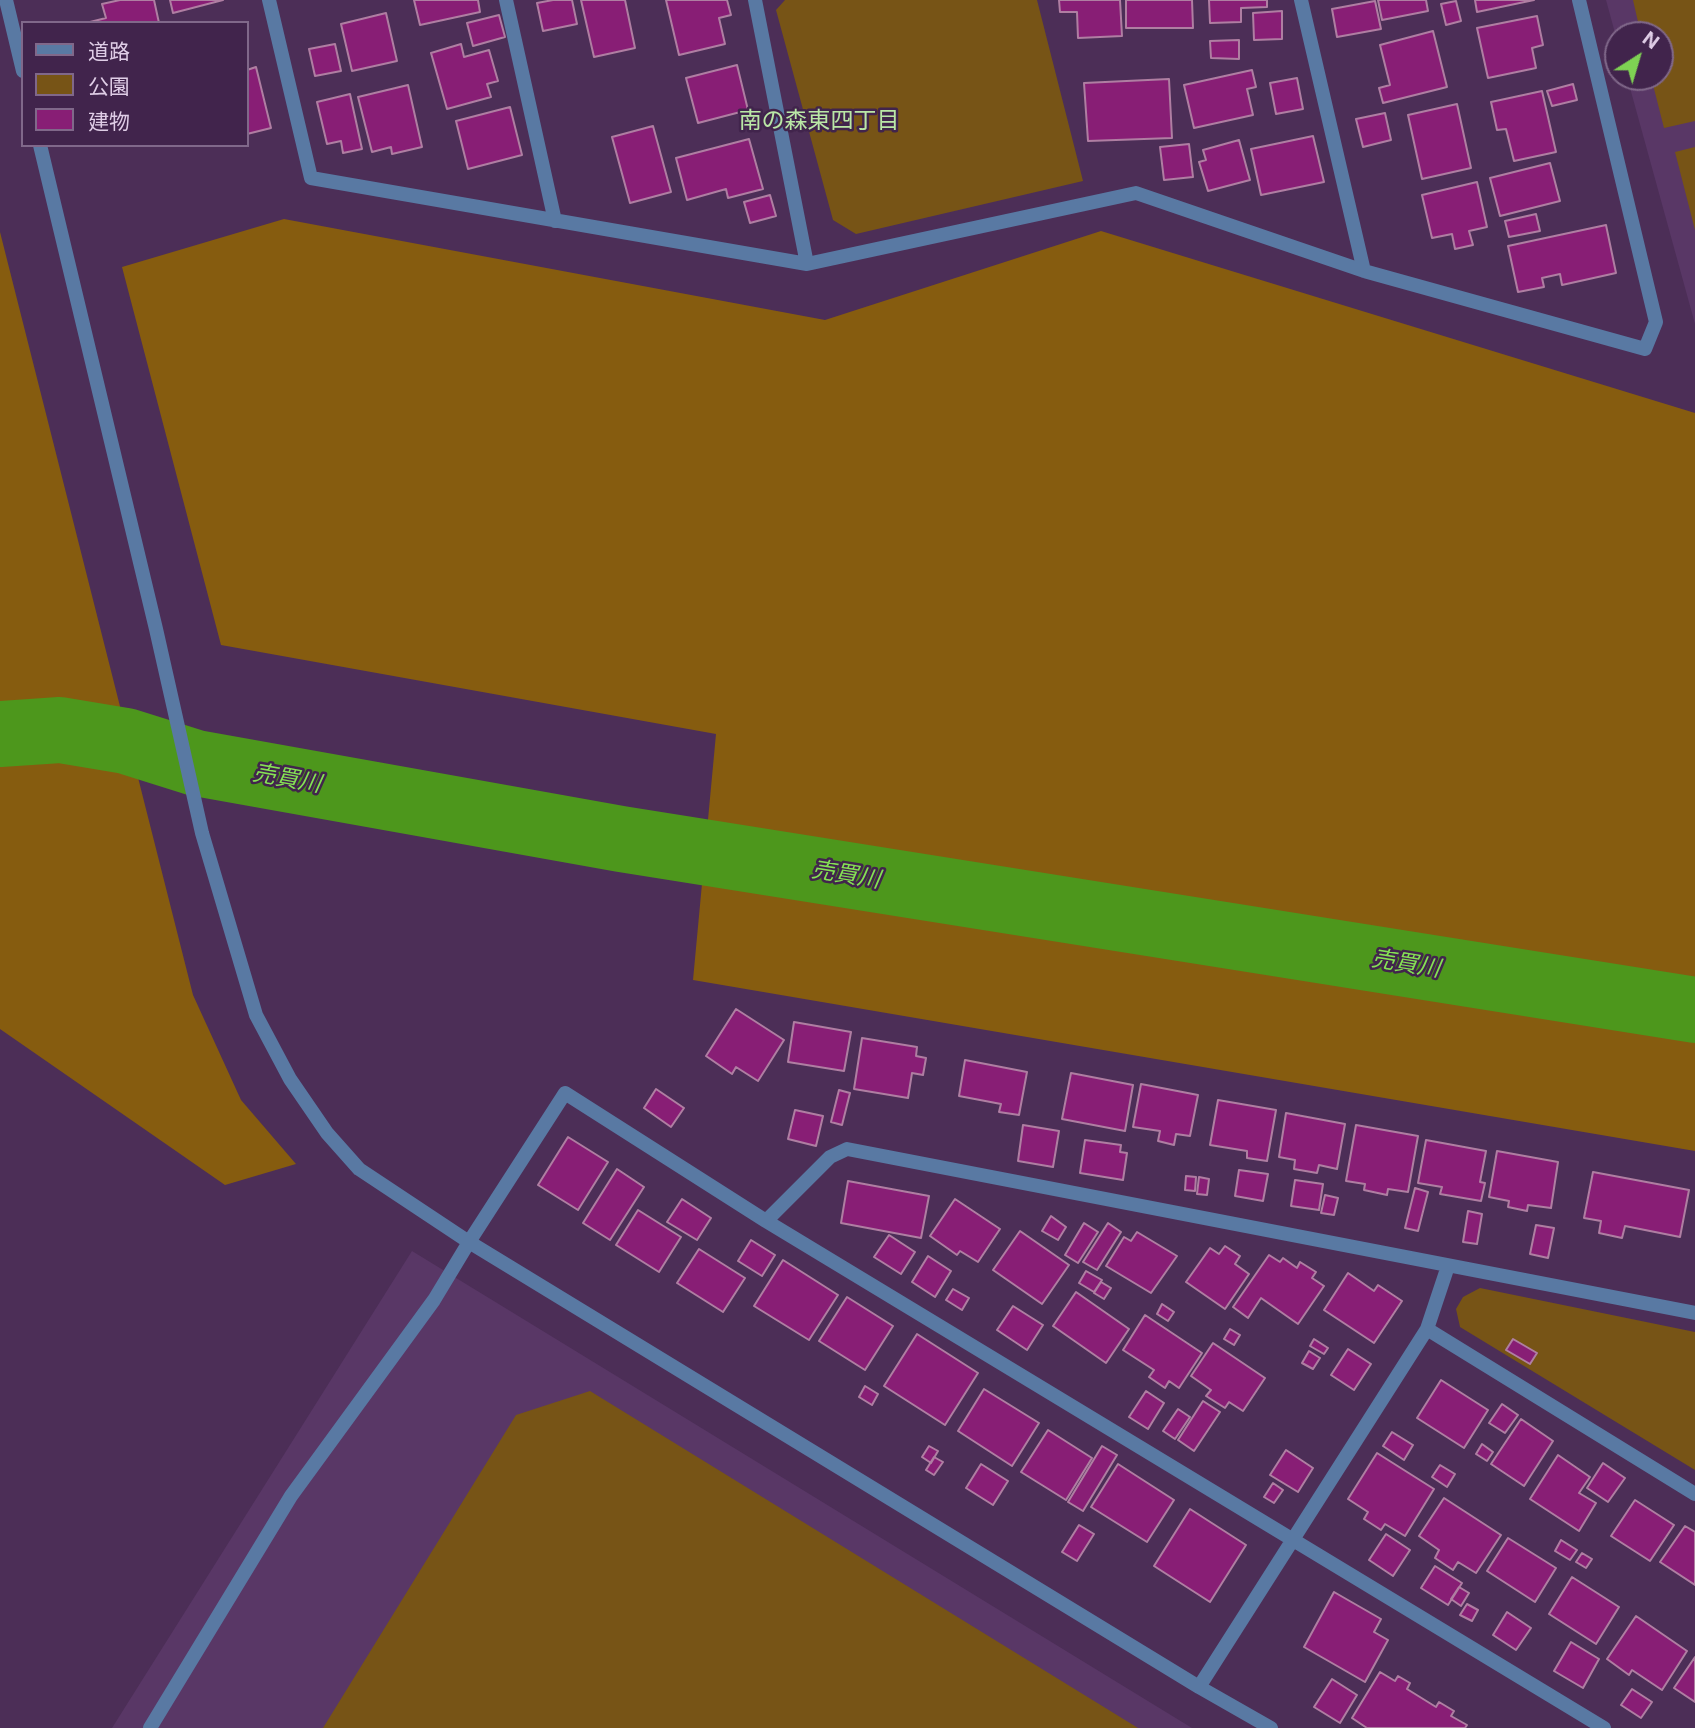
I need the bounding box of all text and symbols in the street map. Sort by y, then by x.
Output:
legend [21,21,248,147]
north arrow [1604,21,1674,91]
text: N [1638,27,1663,54]
text: 道路 [88,39,130,64]
text: 公園 [88,74,130,99]
district label: 南の森東四丁目 [739,107,899,135]
text: 建物 [88,109,130,134]
water label: 売買川 [251,759,323,799]
water label: 売買川 [810,856,882,894]
water label: 売買川 [1370,945,1442,983]

